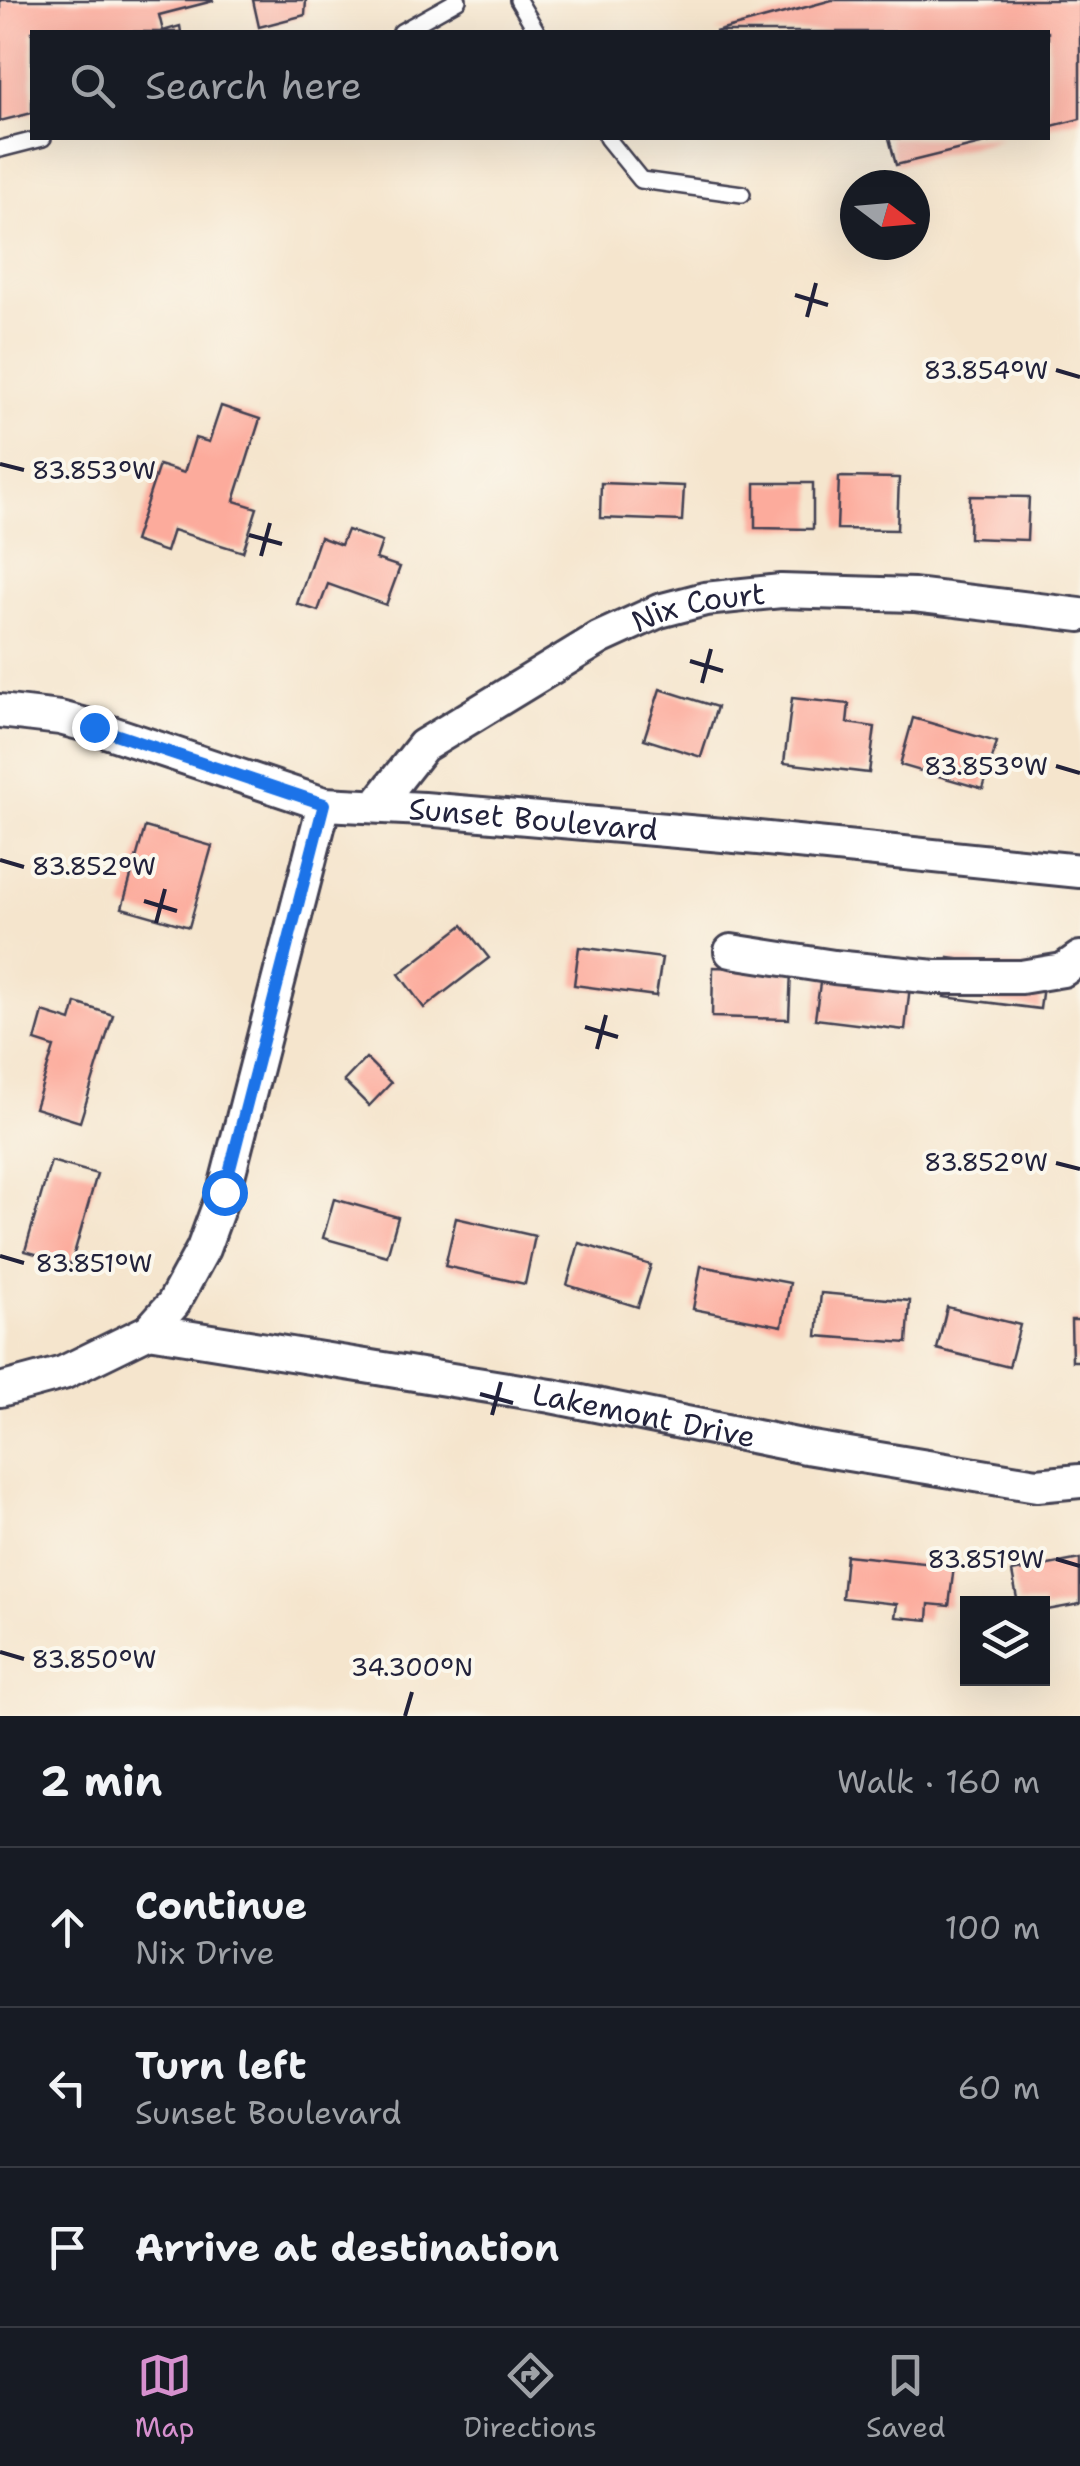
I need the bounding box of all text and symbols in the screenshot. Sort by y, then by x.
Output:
search box [30,30,1050,140]
icon: search [65,58,120,113]
text: Search here [145,60,362,111]
north arrow [840,170,930,260]
text: 83.854°W [924,353,1048,387]
text: 83.853°W [32,453,156,487]
street label: Nix Court [624,572,767,642]
route end [72,705,118,751]
text: 83.853°W [924,749,1048,783]
street label: Sunset Boulevard [408,788,660,850]
text: 83.852°W [32,849,156,883]
text: 83.852°W [924,1145,1048,1179]
route start [202,1170,248,1216]
text: 83.851°W [35,1246,153,1280]
street label: Lakemont Drive [529,1373,759,1457]
text: 83.851°W [927,1542,1045,1576]
map controls [960,1596,1050,1686]
button: layers [960,1596,1050,1686]
text: 83.850°W [31,1642,157,1676]
text: 34.300°N [351,1650,473,1684]
text: 2 min [40,1753,162,1809]
text: Walk · 160 m [837,1760,1040,1803]
text: Continue [135,1880,307,1931]
icon: ahead [40,1900,95,1955]
text: 100 m [944,1906,1040,1949]
text: Nix Drive [135,1931,275,1974]
text: Turn left [135,2040,307,2091]
icon: left [40,2060,95,2115]
text: 60 m [958,2066,1040,2109]
text: Sunset Boulevard [135,2091,402,2134]
icon: arrive [40,2220,95,2275]
text: Arrive at destination [135,2222,559,2273]
tab: Map [135,2348,194,2446]
tab: Directions [463,2348,597,2446]
tab: Saved [866,2348,945,2446]

